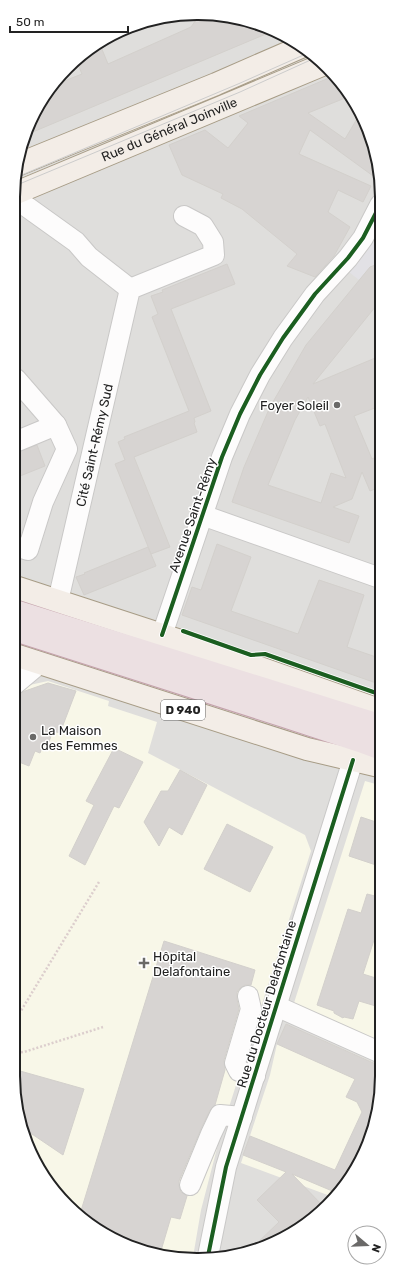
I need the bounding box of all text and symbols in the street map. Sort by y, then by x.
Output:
scale bar [10,8,128,34]
text: 50 m [16,15,44,29]
street label: Rue du Général Joinville [99,94,239,164]
street label: Cité Saint-Rémy Sud [73,382,116,508]
place label: Foyer Soleil [260,398,329,413]
marker: Foyer Soleil [332,400,342,410]
street label: Avenue Saint-Rémy [166,456,219,574]
road number: D 940 [161,700,205,720]
place label: La Maison des Femmes [41,723,118,753]
marker: La Maison des Femmes [28,732,38,742]
street label: Rue du Docteur Delafontaine [234,919,299,1090]
place label: Hôpital Delafontaine [153,949,230,979]
marker: Hôpital Delafontaine [138,957,150,969]
north arrow [347,1225,387,1265]
text: N [369,1242,383,1254]

